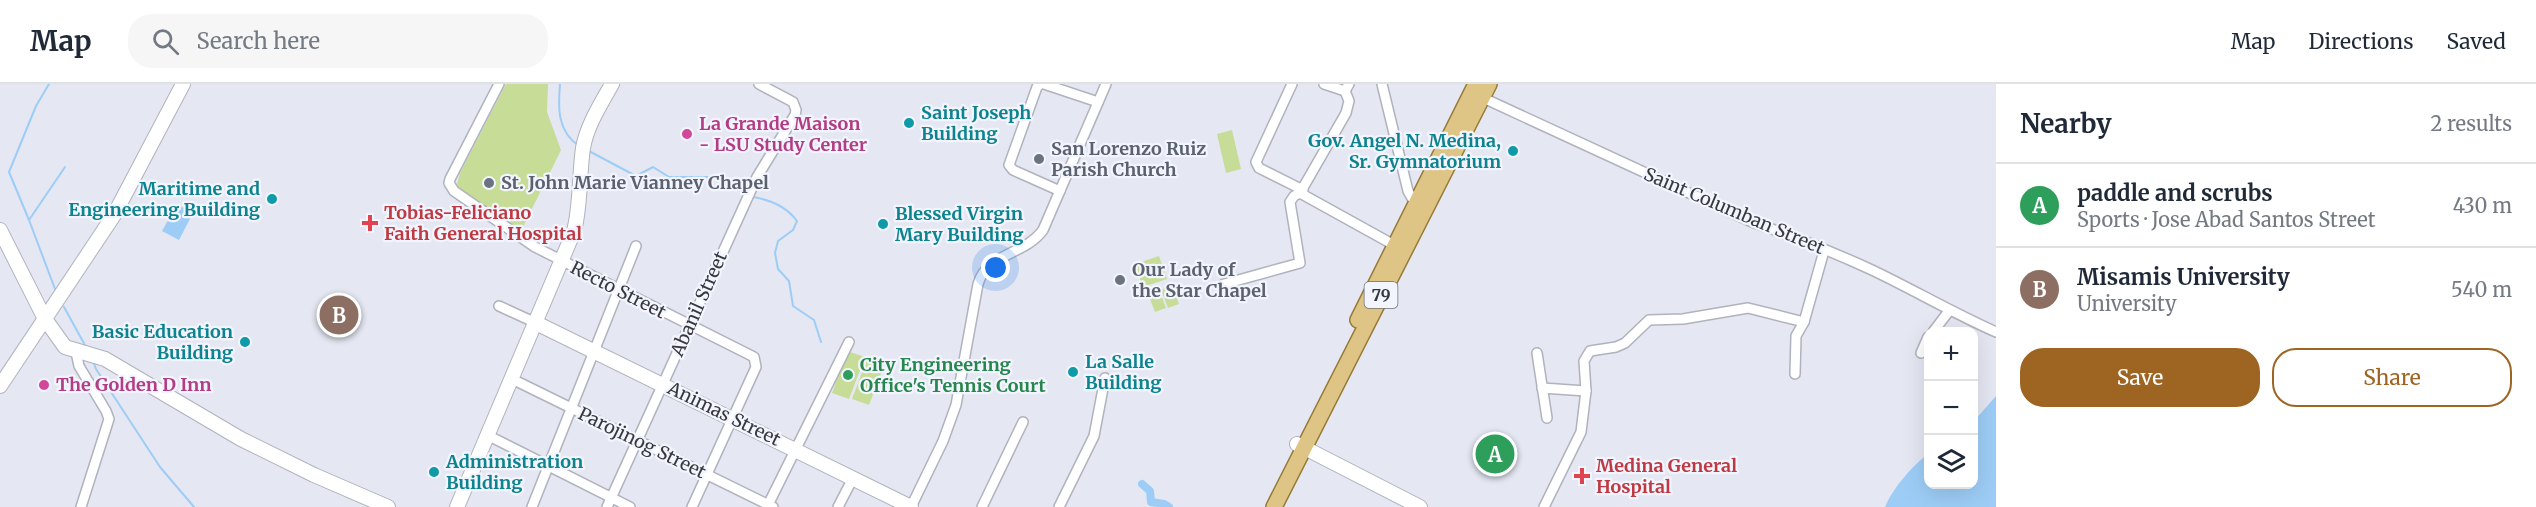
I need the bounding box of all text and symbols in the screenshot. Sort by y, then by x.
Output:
search box [128,14,548,68]
text: Map [30,23,92,59]
icon: search [149,25,182,58]
text: Search here [197,27,320,55]
text: Map [2231,28,2275,55]
text: Directions [2308,28,2413,55]
text: Saved [2446,28,2506,55]
place label: Saint Joseph Building [921,101,1031,145]
text: Nearby [2020,107,2112,140]
text: 2 results [2430,111,2512,136]
place label: La Grande Maison - LSU Study Center [699,112,867,156]
marker: Saint Joseph Building [902,116,916,130]
marker: La Grande Maison - LSU Study Center [680,127,694,141]
place label: Gov. Angel N. Medina, Sr. Gymnatorium [1308,129,1501,173]
place label: San Lorenzo Ruiz Parish Church [1051,137,1206,181]
marker: Gov. Angel N. Medina, Sr. Gymnatorium [1506,144,1520,158]
marker: San Lorenzo Ruiz Parish Church [1032,152,1046,166]
street label: Saint Columban Street [1640,162,1828,259]
place label: St. John Marie Vianney Chapel [501,171,769,194]
marker: St. John Marie Vianney Chapel [482,176,496,190]
place label: Maritime and Engineering Building [68,177,260,221]
text: paddle and scrubs [2077,179,2273,207]
marker: Maritime and Engineering Building [265,192,279,206]
text: A [2032,193,2047,218]
text: 430 m [2453,193,2512,218]
place label: Tobias-Feliciano Faith General Hospital [384,201,582,245]
place label: Blessed Virgin Mary Building [895,202,1024,246]
text: Sports · Jose Abad Santos Street [2077,207,2376,232]
marker: Tobias-Feliciano Faith General Hospital [361,214,379,232]
marker: Blessed Virgin Mary Building [876,217,890,231]
street label: Abanil Street [665,248,732,361]
your location [981,253,1010,282]
street label: Recto Street [567,256,670,323]
place label: Our Lady of the Star Chapel [1132,258,1267,302]
text: Misamis University [2077,263,2290,291]
marker: Our Lady of the Star Chapel [1113,273,1127,287]
text: B [2033,277,2046,302]
text: 540 m [2451,277,2512,302]
road number: 79 [1364,282,1398,308]
text: University [2077,291,2177,316]
pin: B [320,292,358,338]
place label: Basic Education Building [92,320,233,364]
map controls [1924,327,1978,489]
button: + [1924,327,1978,381]
marker: Basic Education Building [238,335,252,349]
button: Save [2020,348,2260,407]
button: Share [2272,348,2512,407]
place label: La Salle Building [1085,350,1161,394]
place label: City Engineering Office's Tennis Court [860,353,1046,397]
marker: La Salle Building [1066,365,1080,379]
marker: City Engineering Office's Tennis Court [841,368,855,382]
place label: The Golden D Inn [56,373,211,396]
street label: Animas Street [663,376,784,451]
marker: The Golden D Inn [37,378,51,392]
button: − [1924,381,1978,435]
street label: Parojinog Street [575,402,710,483]
pin: A [1476,432,1514,476]
button: layers [1924,435,1978,489]
place label: Administration Building [445,450,583,494]
place label: Medina General Hospital [1596,454,1737,498]
marker: Administration Building [427,465,441,479]
marker: Medina General Hospital [1573,467,1591,485]

